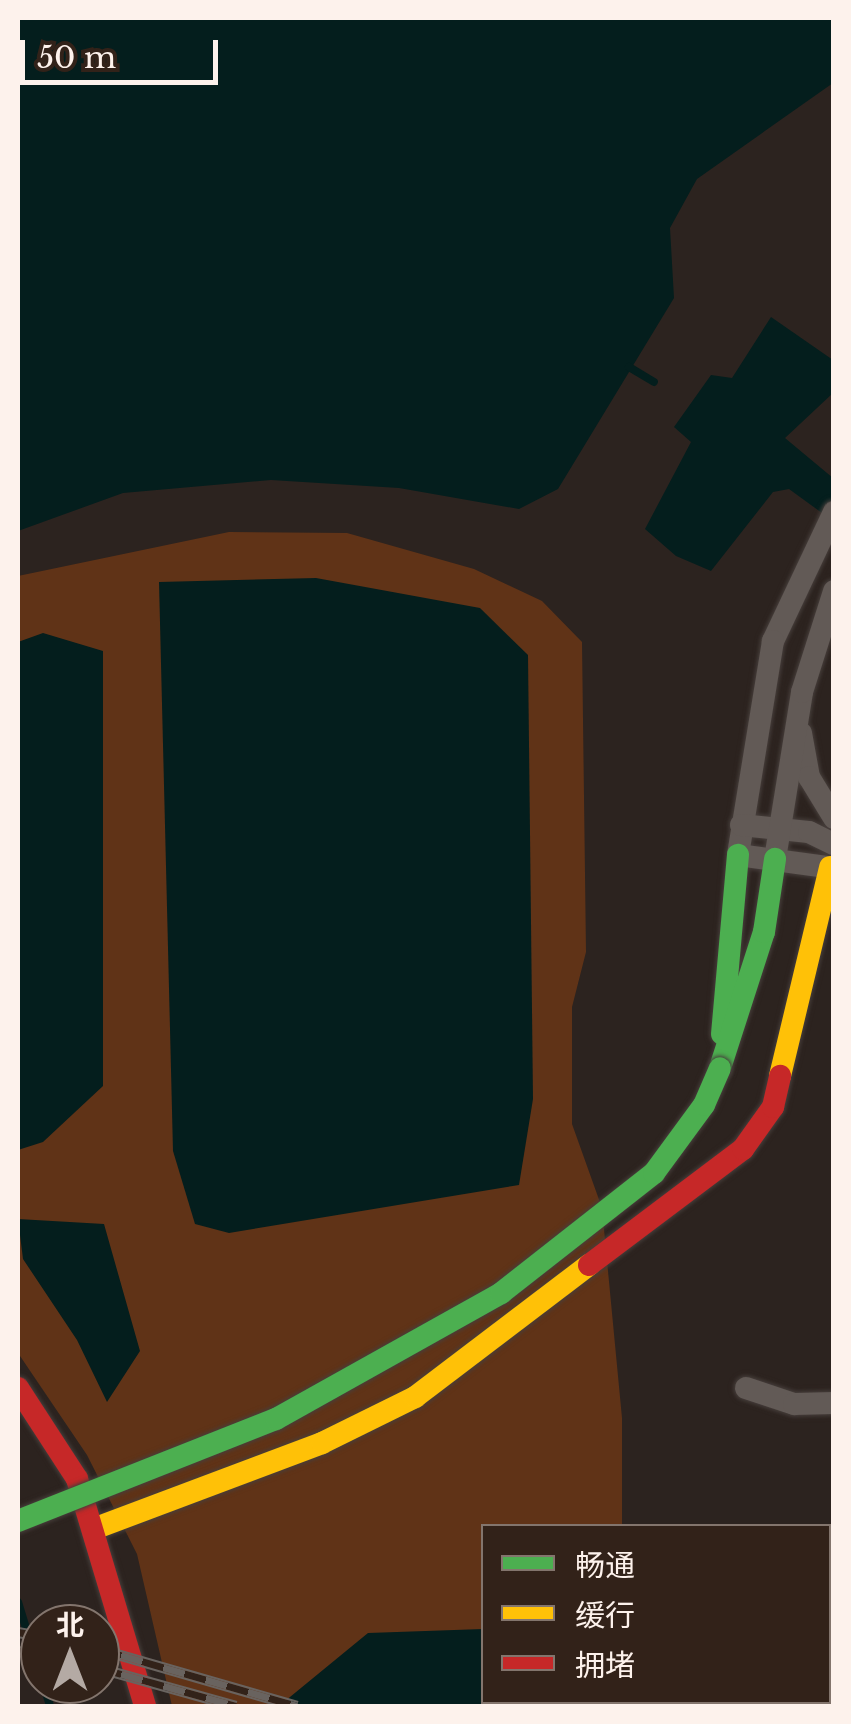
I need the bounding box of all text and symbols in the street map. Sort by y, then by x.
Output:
scale bar [25,20,222,82]
text: 50 m [37,39,116,76]
legend [481,1524,831,1704]
text: 畅通 [575,1547,635,1584]
text: 缓行 [575,1597,635,1634]
north arrow [20,1604,120,1704]
text: 北 [56,1608,84,1643]
text: 拥堵 [575,1647,635,1684]

